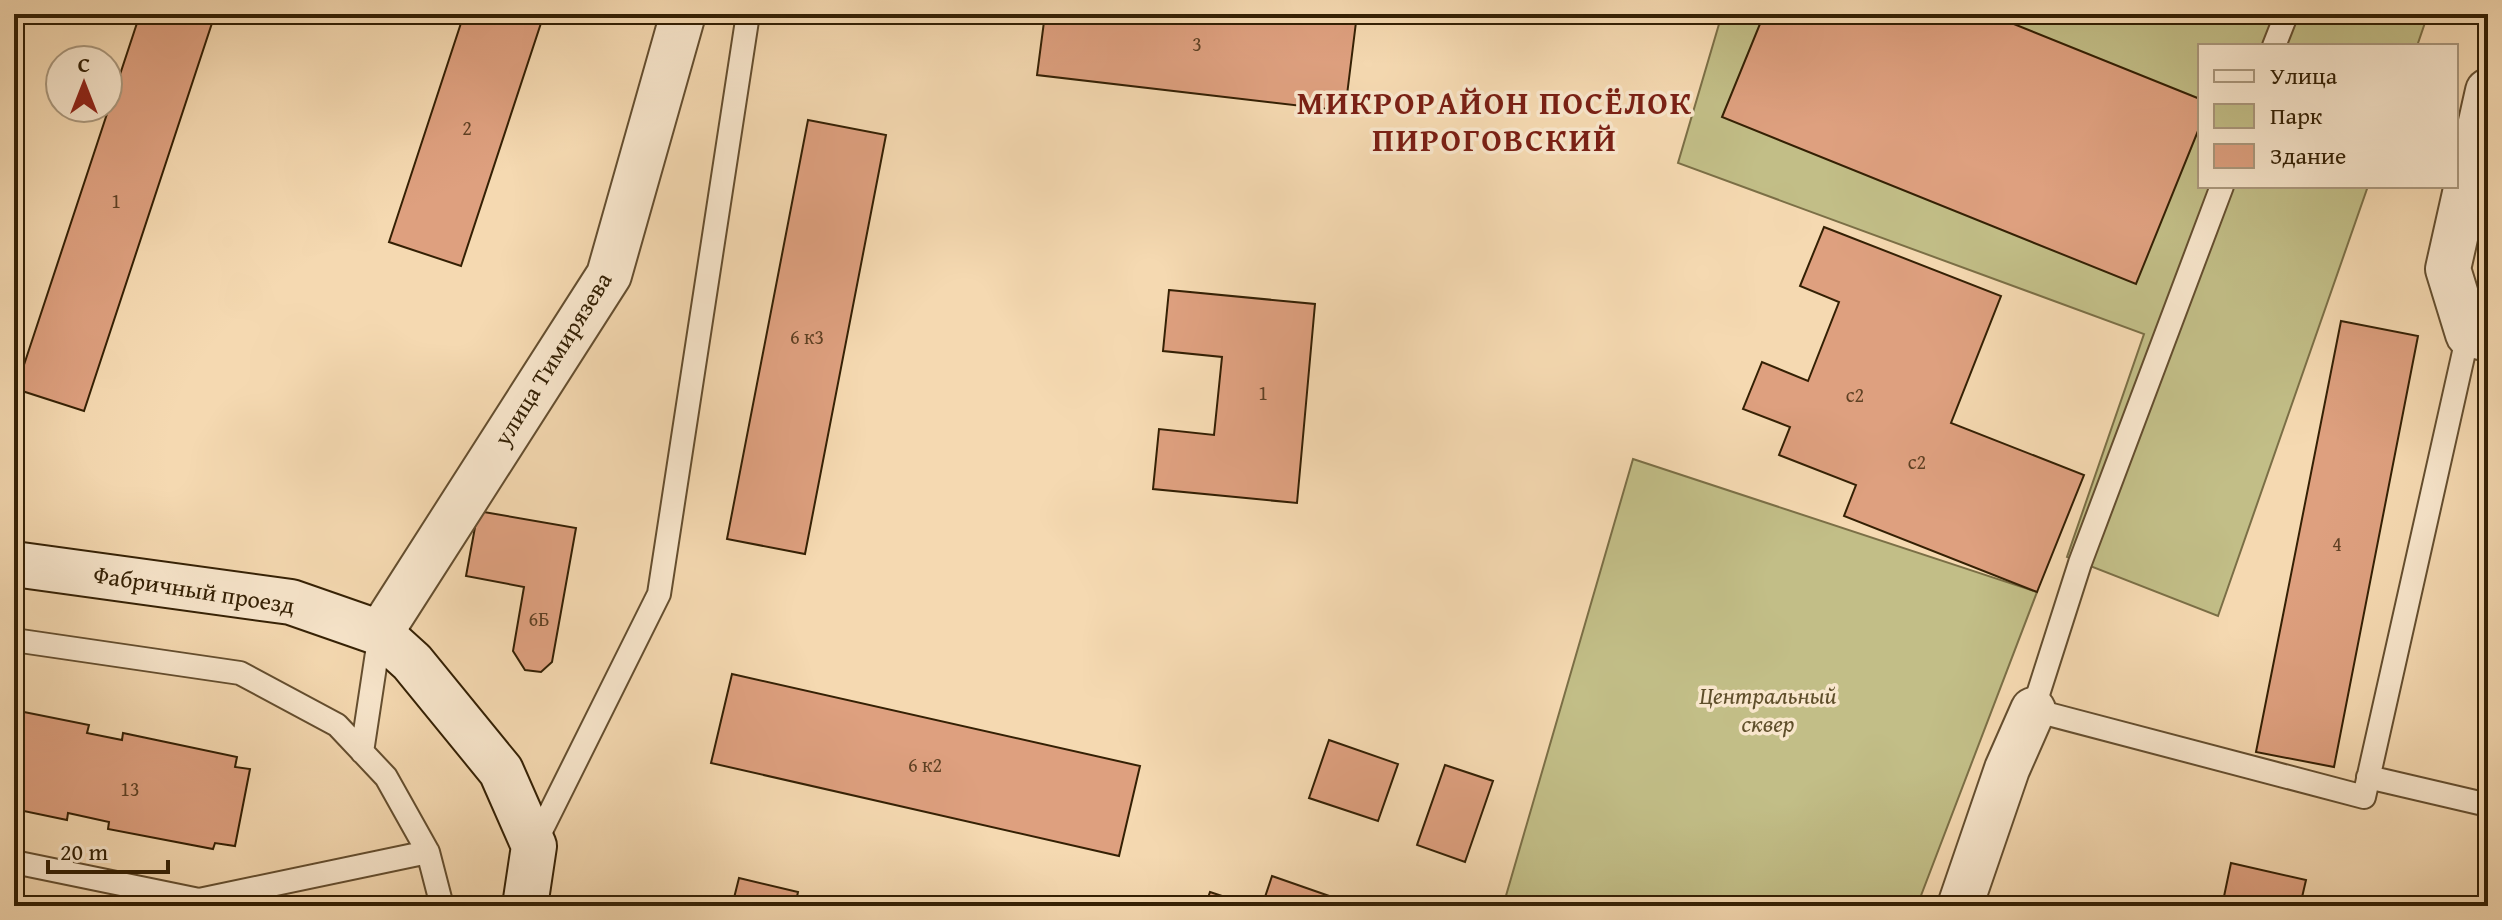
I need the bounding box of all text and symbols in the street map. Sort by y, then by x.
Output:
house number: 3 [1192,29,1202,58]
north arrow [44,44,124,124]
legend [2198,44,2458,188]
text: С [78,48,90,80]
text: Улица [2270,58,2338,93]
district label: МИКРОРАЙОН ПОСЁЛОК ПИРОГОВСКИЙ [1297,79,1693,163]
text: Парк [2270,98,2323,133]
house number: 2 [462,113,472,142]
text: Здание [2270,138,2346,173]
house number: 1 [111,186,121,215]
street label: улица Тимирязева [484,265,620,453]
house number: 6 к3 [790,322,824,351]
house number: 1 [1258,378,1268,407]
house number: с2 [1846,380,1864,409]
house number: с2 [1908,447,1926,476]
house number: 4 [2332,529,2342,558]
street label: Фабричный проезд [91,556,297,623]
house number: 6Б [529,604,549,633]
park label: Центральный сквер [1699,678,1837,741]
house number: 6 к2 [908,750,942,779]
house number: 13 [120,774,140,803]
scale bar [48,824,168,874]
text: 20 m [60,834,108,869]

